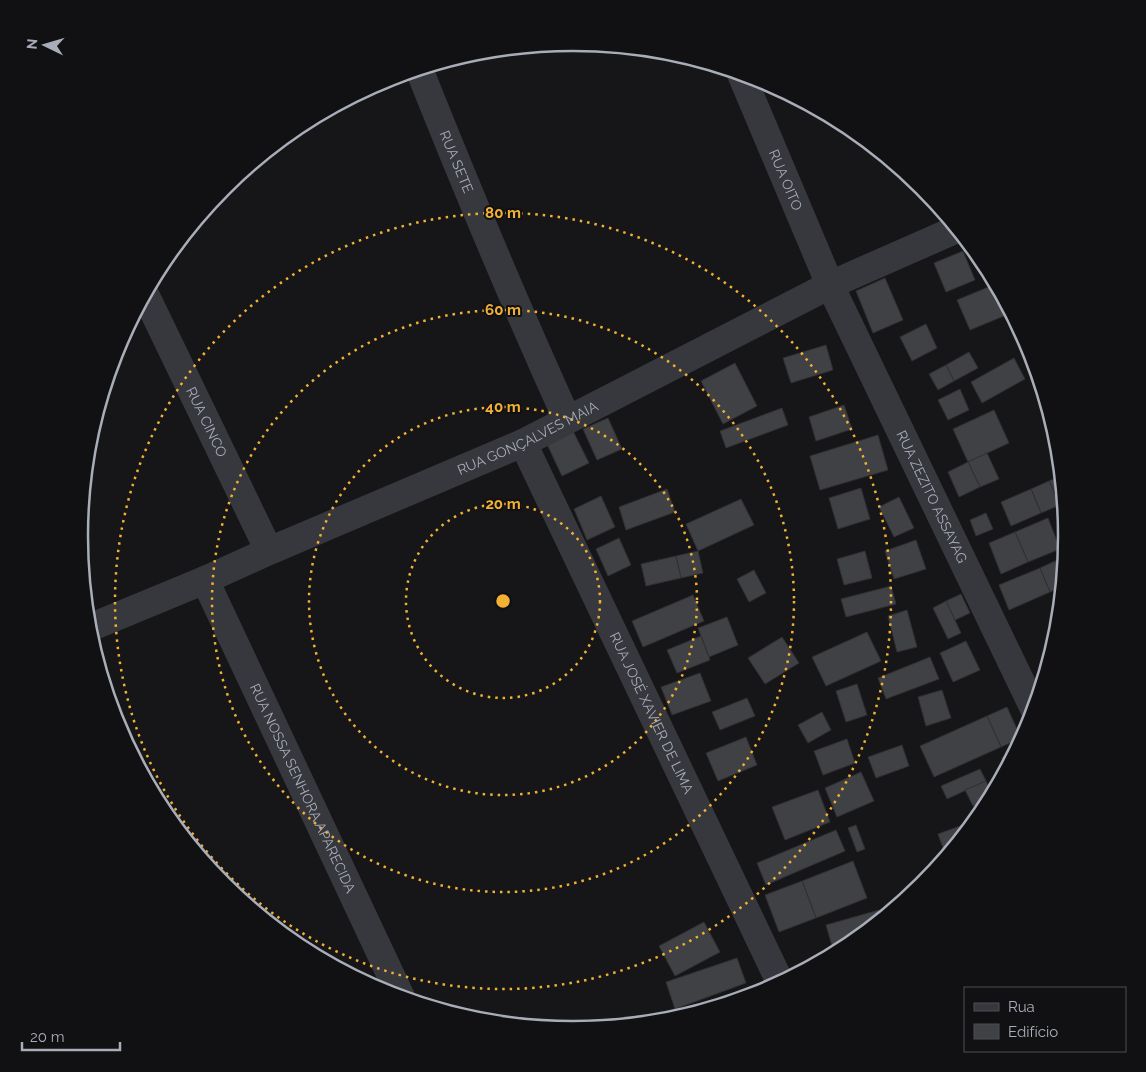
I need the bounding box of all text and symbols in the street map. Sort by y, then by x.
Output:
north arrow [20,20,70,70]
text: N [24,38,40,50]
street label: RUA SETE [437,128,476,195]
street label: RUA OITO [766,147,806,213]
text: 80 m [485,204,521,222]
text: 60 m [485,301,521,319]
street label: RUA CINCO [183,384,230,460]
street label: RUA GONÇALVES MAIA [455,398,601,478]
text: 40 m [485,398,521,416]
street label: RUA ZEZITO ASSAYAG [893,428,971,566]
text: 20 m [485,495,521,513]
centre of rings [494,592,512,610]
street label: RUA JOSÉ XAVIER DE LIMA [606,630,697,796]
street label: RUA NOSSA SENHORA APARECIDA [247,681,359,896]
legend [964,987,1126,1052]
text: Rua [1008,998,1035,1016]
scale bar [22,1020,120,1052]
text: Edifício [1008,1023,1058,1041]
text: 20 m [30,1028,65,1046]

